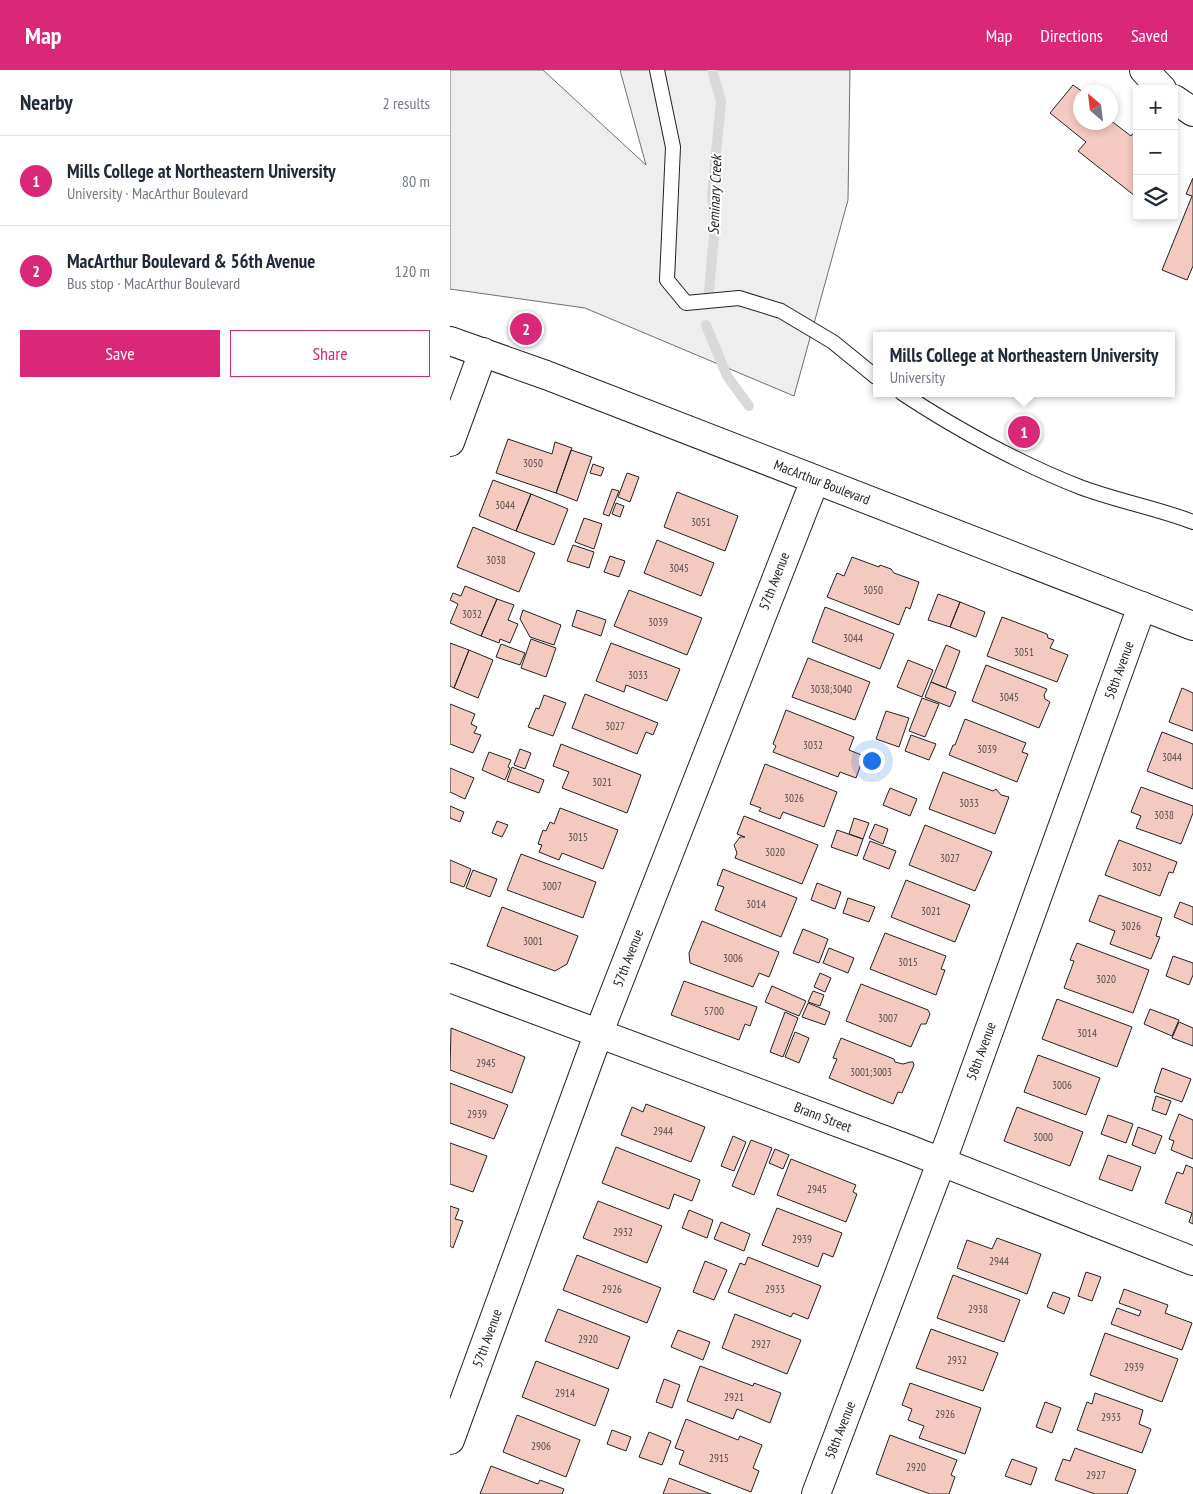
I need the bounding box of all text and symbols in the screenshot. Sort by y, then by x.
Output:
text: Map [25,20,62,51]
text: Map [986,24,1012,47]
text: Directions [1040,24,1103,47]
text: Saved [1131,24,1168,47]
north arrow [1073,85,1118,130]
map controls [1133,85,1178,220]
button: + [1133,85,1178,130]
text: Nearby [20,89,73,116]
text: 2 results [383,93,430,113]
button: − [1133,130,1178,175]
water label: Seminary Creek [704,153,725,235]
text: Mills College at Northeastern University [67,159,336,183]
text: 1 [32,171,40,191]
text: 80 m [402,171,430,191]
button: layers [1133,175,1178,220]
text: University · MacArthur Boulevard [67,183,248,203]
text: MacArthur Boulevard & 56th Avenue [67,249,315,273]
text: 2 [32,261,40,281]
text: 120 m [395,261,430,281]
text: Bus stop · MacArthur Boulevard [67,273,240,293]
pin: 2 [510,310,542,348]
button: Save [20,330,220,377]
button: Share [230,330,430,377]
popup [873,332,1175,397]
text: Mills College at Northeastern University [890,343,1158,367]
text: University [890,367,945,387]
pin: 1 [1008,413,1040,451]
street label: MacArthur Boulevard [771,455,873,509]
house number: 3050 [523,456,543,470]
house number: 3044 [495,498,515,512]
house number: 3051 [691,515,711,529]
street label: 57th Avenue [755,549,793,612]
house number: 3038 [486,553,506,567]
house number: 3045 [669,561,689,575]
house number: 3050 [863,583,883,597]
house number: 3032 [462,607,482,621]
house number: 3039 [648,615,668,629]
house number: 3044 [843,631,863,645]
street label: 58th Avenue [1100,638,1138,702]
house number: 3051 [1014,645,1034,659]
house number: 3033 [628,668,648,682]
house number: 3038;3040 [810,682,852,696]
house number: 3045 [999,690,1019,704]
house number: 3027 [605,719,625,733]
house number: 3032 [803,738,823,752]
house number: 3039 [977,742,997,756]
your location [859,748,885,774]
house number: 3044 [1162,750,1182,764]
house number: 3021 [592,775,612,789]
house number: 3026 [784,791,804,805]
house number: 3033 [959,796,979,810]
house number: 3038 [1154,808,1174,822]
house number: 3015 [568,830,588,844]
house number: 3020 [765,845,785,859]
house number: 3027 [940,851,960,865]
house number: 3032 [1132,860,1152,874]
house number: 3007 [542,879,562,893]
house number: 3014 [746,897,766,911]
house number: 3021 [921,904,941,918]
house number: 3026 [1121,919,1141,933]
street label: 57th Avenue [609,926,647,989]
house number: 3001 [523,934,543,948]
house number: 3006 [723,951,743,965]
house number: 3015 [898,955,918,969]
house number: 3020 [1096,972,1116,986]
house number: 5700 [704,1004,724,1018]
house number: 3007 [878,1011,898,1025]
street label: 58th Avenue [962,1019,1000,1083]
house number: 3014 [1077,1026,1097,1040]
house number: 2945 [476,1056,496,1070]
house number: 3001;3003 [850,1065,892,1079]
house number: 3006 [1052,1078,1072,1092]
street label: Brann Street [792,1098,854,1136]
house number: 2939 [467,1107,487,1121]
house number: 2944 [653,1124,673,1138]
house number: 3000 [1033,1130,1053,1144]
house number: 2945 [807,1182,827,1196]
house number: 2932 [613,1225,633,1239]
house number: 2939 [792,1232,812,1246]
house number: 2944 [989,1254,1009,1268]
house number: 2926 [602,1282,622,1296]
house number: 2933 [765,1282,785,1296]
house number: 2938 [968,1302,988,1316]
street label: 57th Avenue [468,1306,506,1370]
house number: 2920 [578,1332,598,1346]
house number: 2927 [751,1337,771,1351]
house number: 2932 [947,1353,967,1367]
house number: 2939 [1124,1360,1144,1374]
house number: 2914 [555,1386,575,1400]
house number: 2921 [724,1390,744,1404]
street label: 58th Avenue [821,1398,859,1462]
house number: 2926 [935,1407,955,1421]
house number: 2933 [1101,1410,1121,1424]
house number: 2906 [531,1439,551,1453]
house number: 2915 [709,1451,729,1465]
house number: 2920 [906,1460,926,1474]
house number: 2927 [1086,1468,1106,1482]

